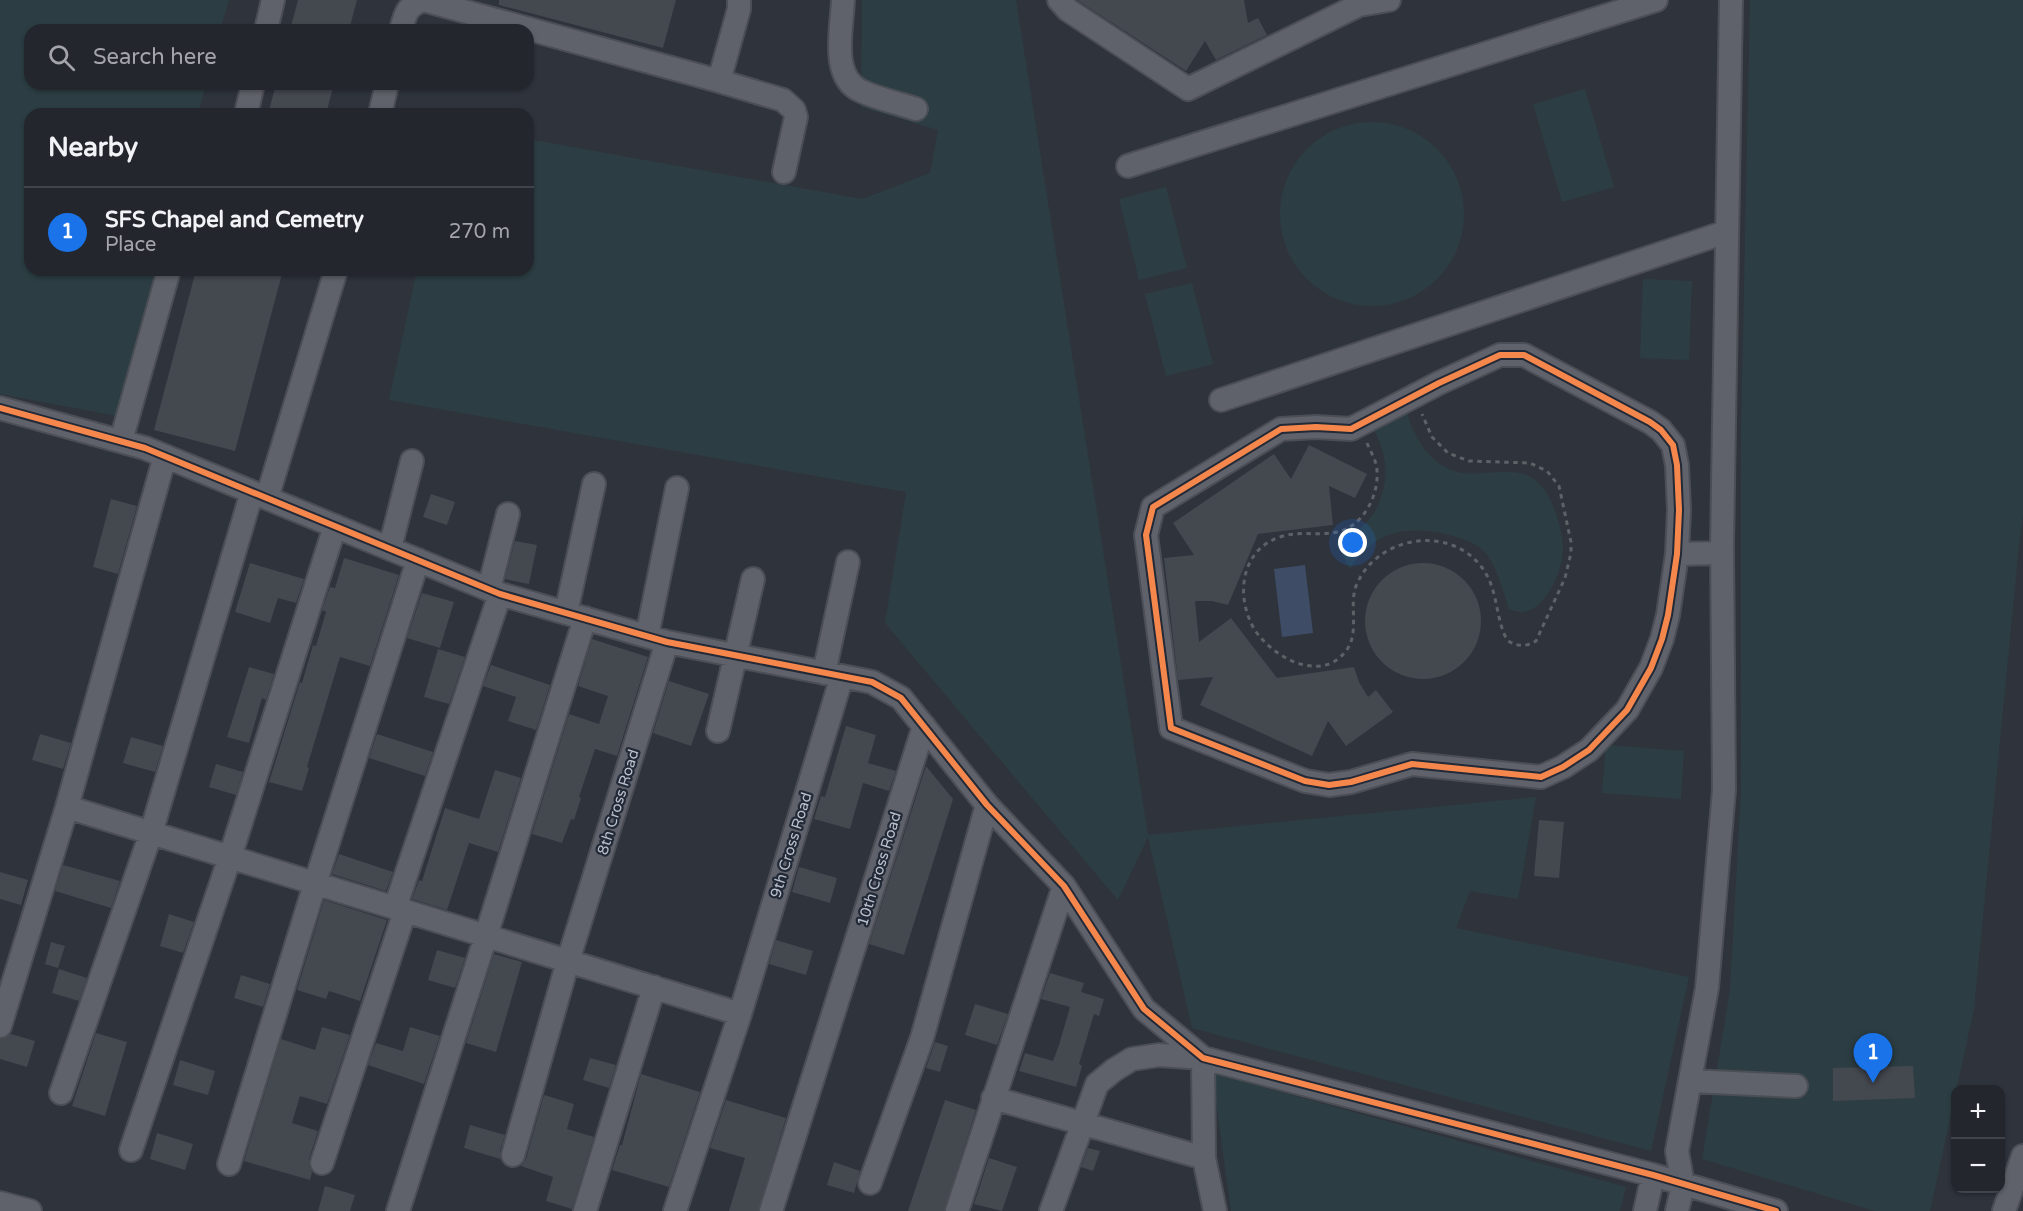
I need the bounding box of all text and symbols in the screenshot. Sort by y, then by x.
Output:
search box [24,24,534,90]
icon: search [45,41,78,74]
text: Search here [93,44,217,70]
text: Nearby [48,132,138,163]
text: SFS Chapel and Cemetry [105,207,364,233]
text: 1 [61,220,74,244]
text: 270 m [449,220,510,244]
text: Place [105,233,156,257]
your location [1338,528,1367,557]
street label: 8th Cross Road [593,747,643,857]
street label: 9th Cross Road [766,790,816,900]
street label: 10th Cross Road [853,810,905,928]
pin: 1 [1854,1034,1892,1083]
map controls [1951,1085,2005,1193]
button: + [1951,1085,2005,1139]
button: − [1951,1139,2005,1193]

